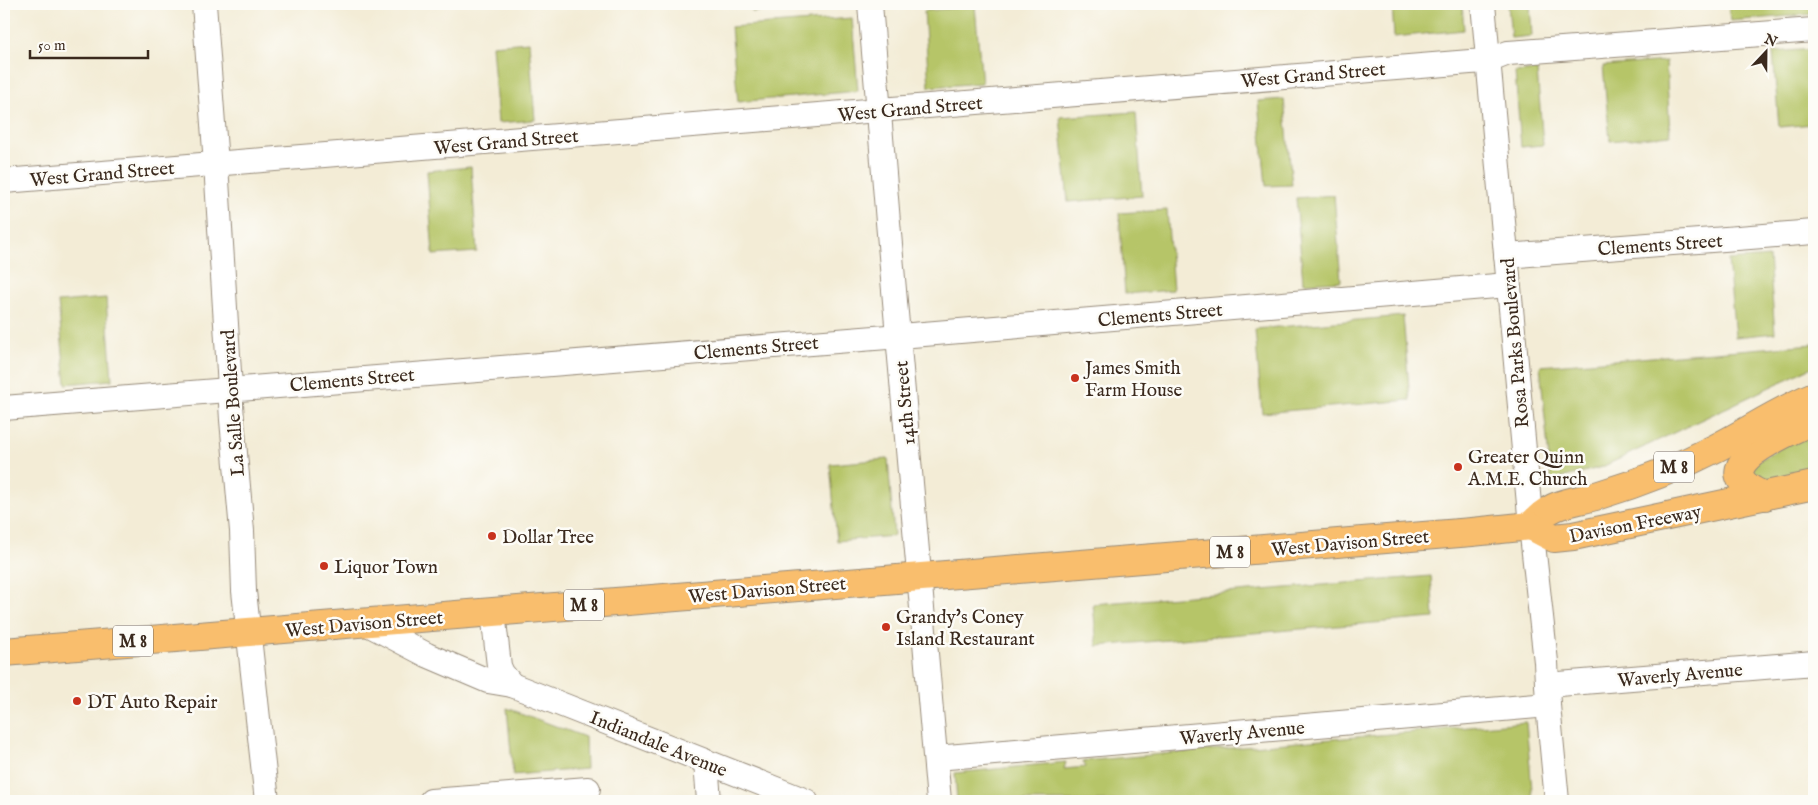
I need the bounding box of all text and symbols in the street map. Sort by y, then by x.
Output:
scale bar [30,28,148,60]
north arrow [1740,28,1790,78]
text: N [1761,30,1779,51]
text: 50 m [38,36,66,55]
street label: West Grand Street [1240,58,1387,94]
street label: West Grand Street [837,92,984,128]
street label: West Grand Street [433,125,580,161]
street label: West Grand Street [29,157,176,193]
street label: Clements Street [1597,230,1724,262]
street label: Rosa Parks Boulevard [1497,256,1535,429]
street label: Clements Street [1097,299,1224,333]
street label: La Salle Boulevard [217,328,251,477]
street label: Clements Street [693,332,820,366]
place label: James Smith Farm House [1083,357,1183,403]
street label: 14th Street [890,359,922,446]
street label: Clements Street [289,364,416,398]
marker: James Smith Farm House [1069,372,1081,384]
place label: Greater Quinn A.M.E. Church [1467,446,1587,492]
road number: M 8 [1654,452,1694,482]
marker: Greater Quinn A.M.E. Church [1452,461,1464,473]
street label: Davison Freeway [1567,500,1704,550]
street label: West Davison Street [1270,525,1431,563]
place label: Dollar Tree [502,526,594,550]
marker: Dollar Tree [486,530,498,542]
road number: M 8 [1210,536,1250,568]
place label: Liquor Town [334,556,438,580]
marker: Liquor Town [318,560,330,572]
street label: West Davison Street [687,572,848,610]
road number: M 8 [564,590,604,620]
street label: West Davison Street [284,606,445,644]
place label: Grandy's Coney Island Restaurant [896,606,1035,652]
marker: Grandy's Coney Island Restaurant [880,621,892,633]
road number: M 8 [113,626,153,656]
street label: Waverly Avenue [1617,659,1744,693]
place label: DT Auto Repair [87,691,217,715]
marker: DT Auto Repair [71,695,83,707]
street label: Indiandale Avenue [586,706,731,783]
street label: Waverly Avenue [1179,717,1306,751]

